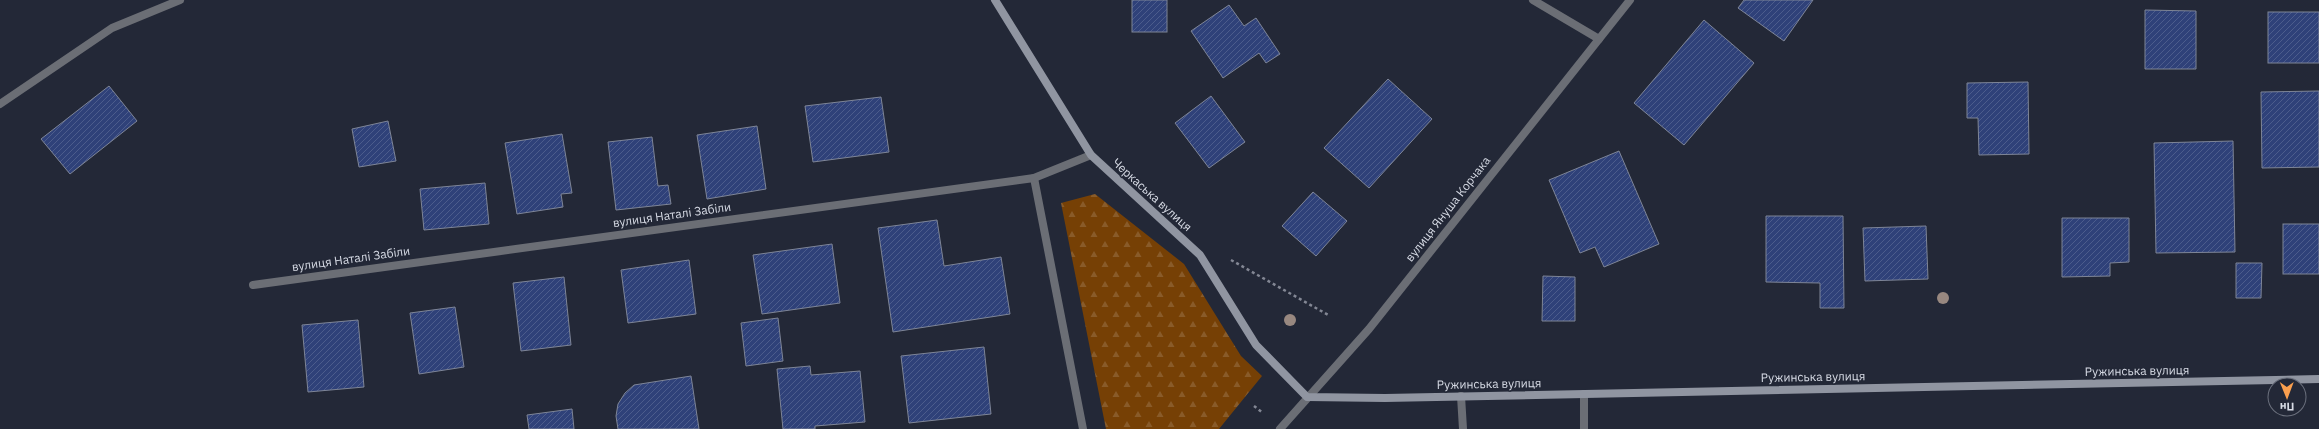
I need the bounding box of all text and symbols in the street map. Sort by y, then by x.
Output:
street label: вулиця Януша Корчака [1402,153,1494,264]
street label: Черкаська вулиця [1109,155,1195,234]
street label: вулиця Наталі Забіли [612,199,732,230]
street label: вулиця Наталі Забіли [291,243,411,274]
street label: Ружинська вулиця [2085,362,2189,379]
street label: Ружинська вулиця [1761,368,1865,385]
street label: Ружинська вулиця [1437,375,1541,392]
north arrow [2267,377,2307,417]
text: Пн [2280,400,2295,414]

